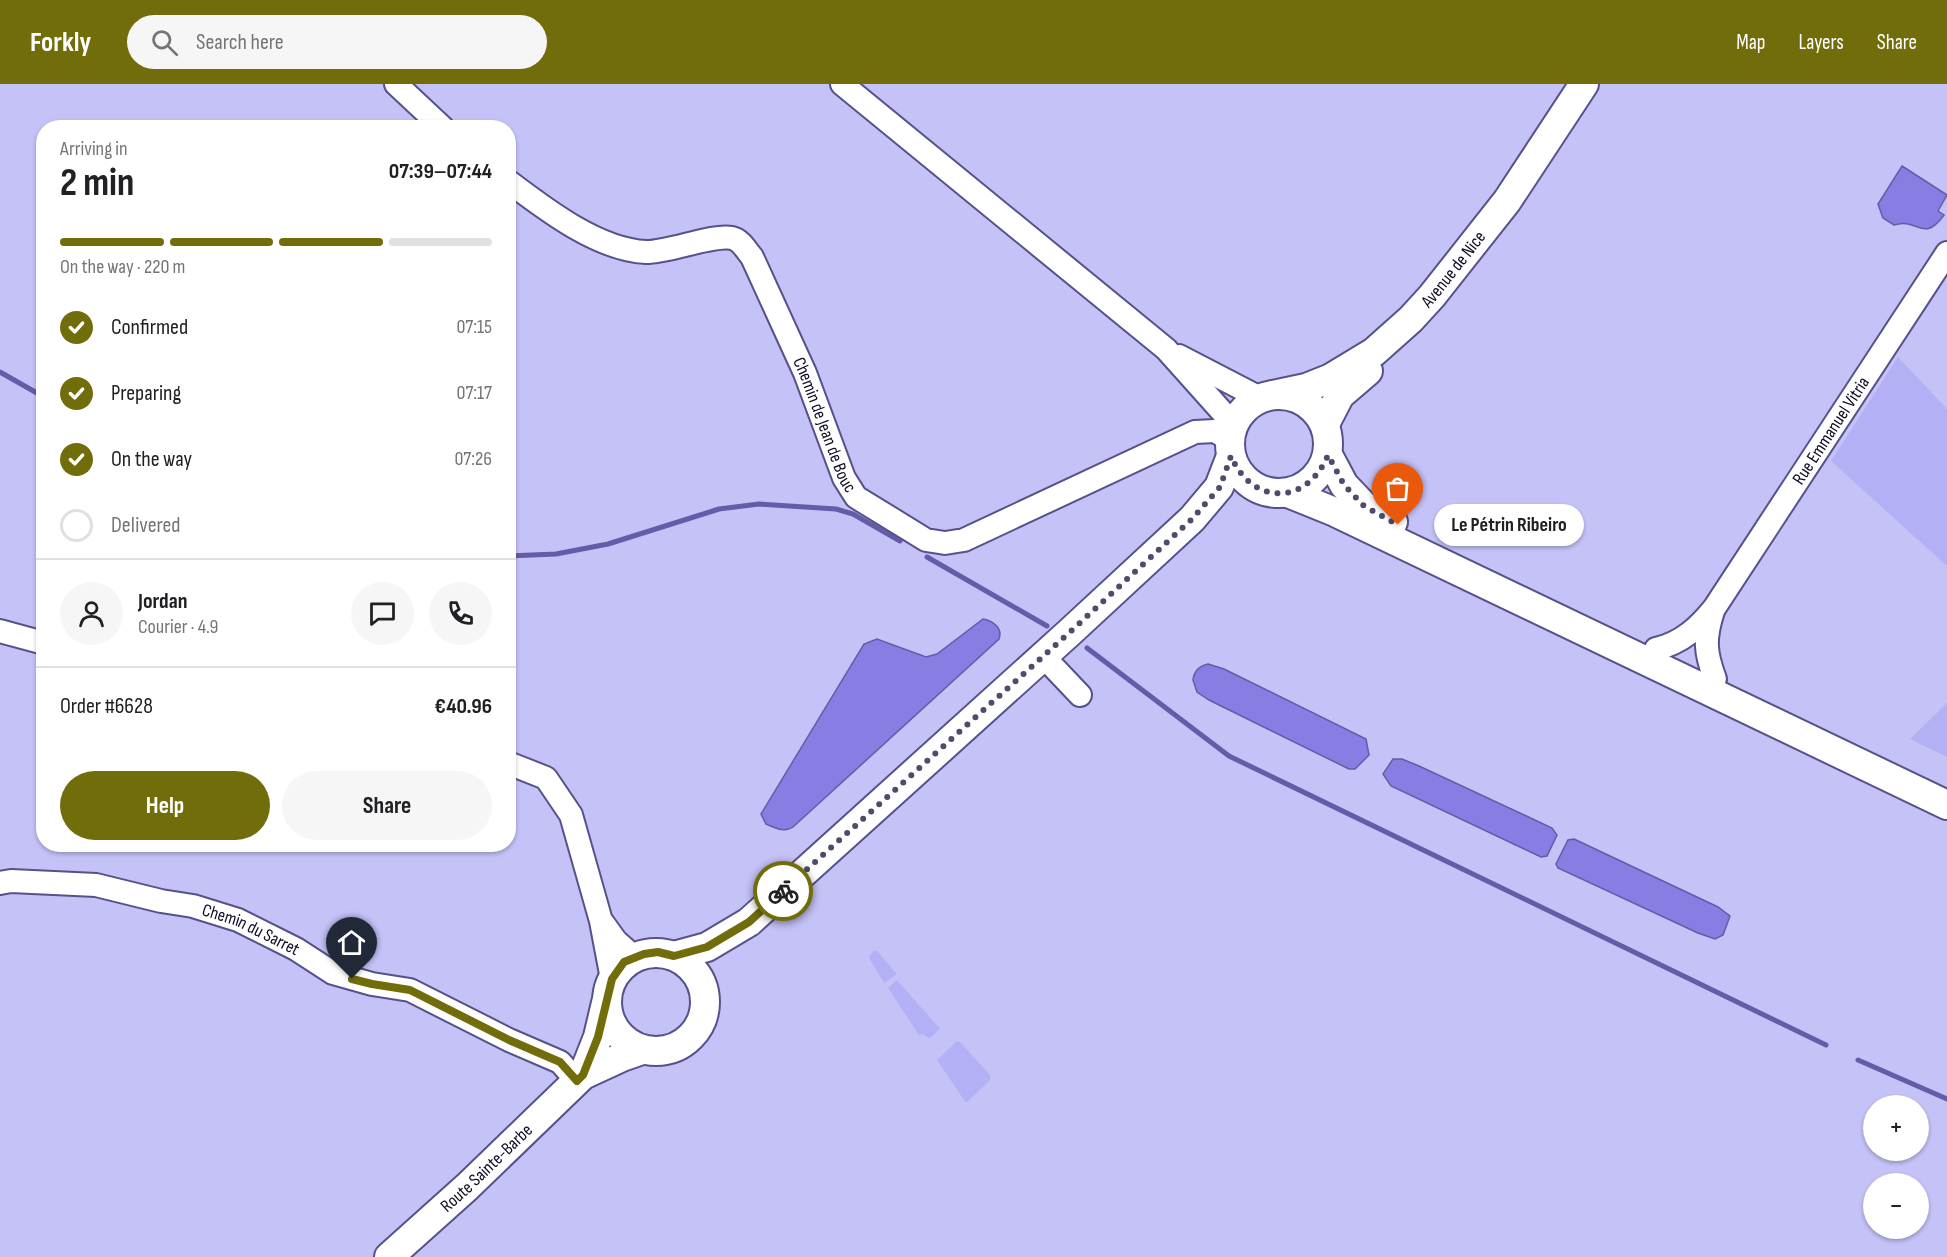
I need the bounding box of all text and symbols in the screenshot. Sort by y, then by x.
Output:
search box [127,15,547,69]
text: Forkly [30,26,91,59]
icon: search [148,26,181,59]
text: Search here [196,29,284,56]
text: Map [1736,30,1765,55]
text: Layers [1798,30,1844,55]
text: Share [1877,30,1917,55]
text: Arriving in [60,137,128,161]
text: 07:39–07:44 [389,158,492,185]
text: 2 min [60,160,134,207]
street label: Avenue de Nice [1416,227,1490,313]
text: On the way · 220 m [60,255,185,279]
icon: check [60,311,93,344]
text: Confirmed [111,314,188,341]
text: 07:15 [456,315,492,339]
street label: Chemin de Jean de Bouc [788,354,861,497]
street label: Rue Emmanuel Vitria [1788,373,1874,489]
icon: check [60,377,93,410]
text: Preparing [111,380,181,407]
text: 07:17 [457,381,492,405]
icon: check [60,443,93,476]
text: On the way [111,446,192,473]
text: 07:26 [454,447,492,471]
pin [1372,463,1423,525]
icon: bag [1381,472,1414,505]
callout: Le Pétrin Ribeiro [1434,504,1584,546]
text: Delivered [111,512,180,539]
text: Le Pétrin Ribeiro [1451,513,1567,537]
button: person [60,582,123,645]
button: chat [351,582,414,645]
button: phone [429,582,492,645]
text: Jordan [138,588,187,615]
text: Courier · 4.9 [138,615,218,639]
text: Order #6628 [60,693,153,720]
text: €40.96 [434,693,492,720]
button: Help [60,771,270,840]
button: Share [282,771,492,840]
courier [753,861,813,921]
icon: bike [767,875,800,908]
street label: Chemin du Sarret [199,899,303,960]
pin [326,917,377,979]
icon: home [335,926,368,959]
map controls [1863,1095,1929,1239]
button: + [1863,1095,1929,1161]
street label: Route Sainte-Barbe [436,1120,537,1217]
button: − [1863,1173,1929,1239]

